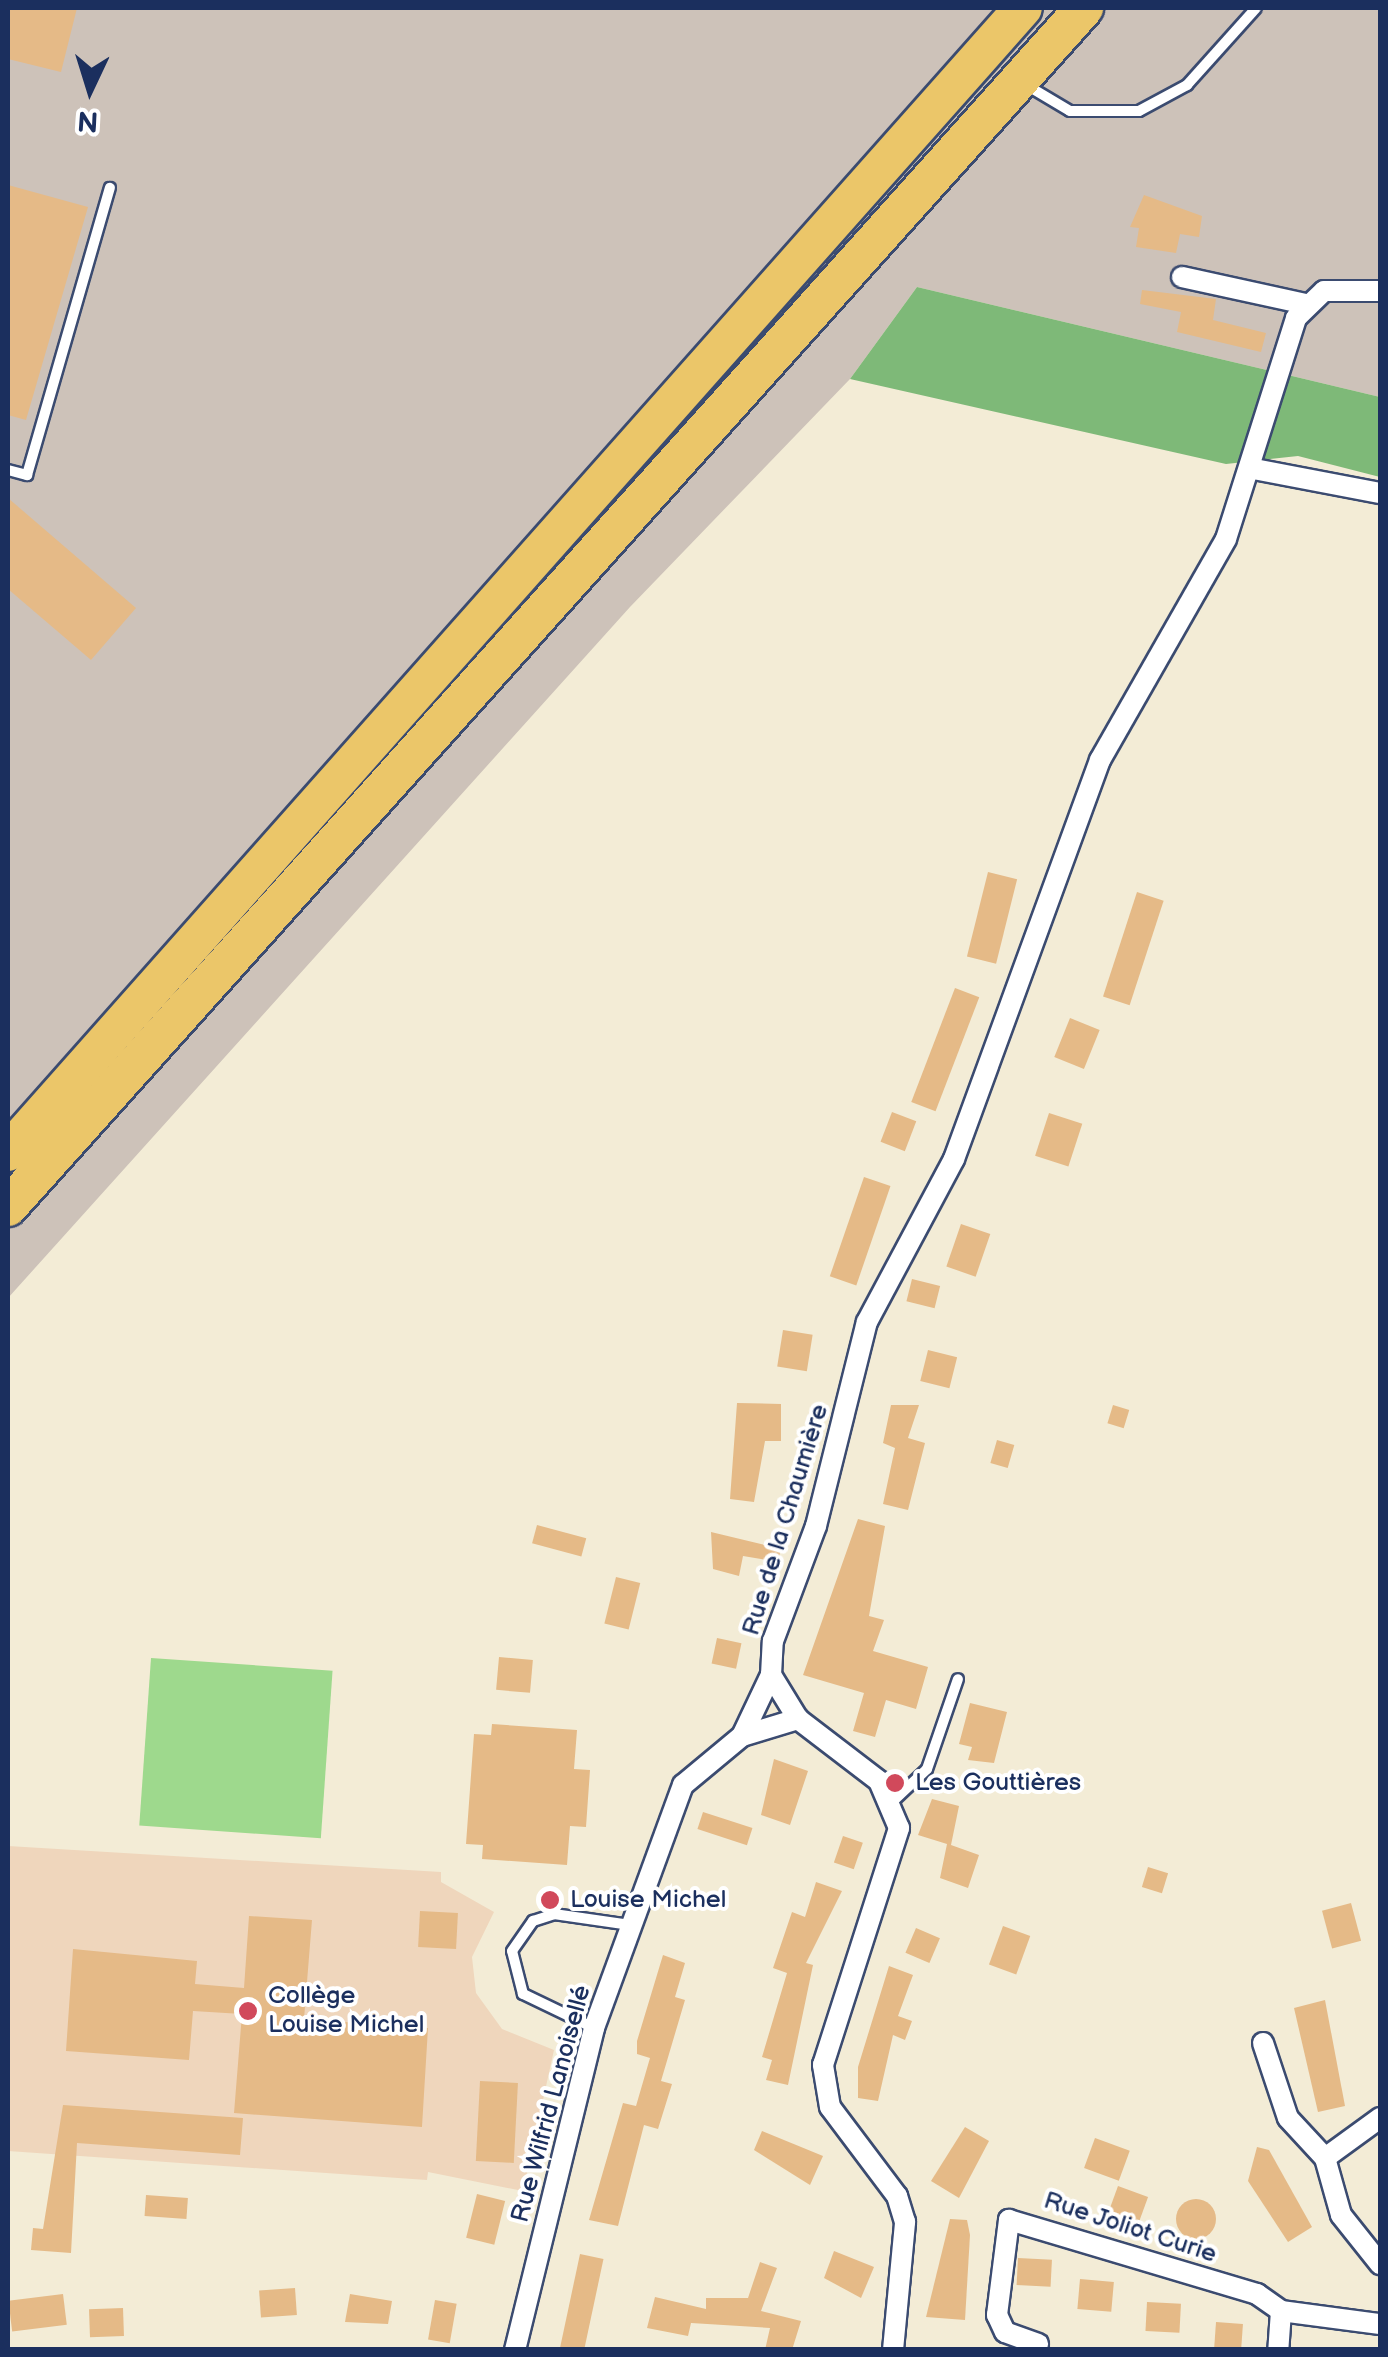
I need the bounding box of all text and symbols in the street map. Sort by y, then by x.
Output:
north arrow [40,40,140,140]
text: N [76,103,100,138]
street label: Rue de la Chaumière [737,1401,835,1639]
place label: Les Gouttières [915,1768,1081,1798]
marker: Les Gouttières [884,1772,906,1794]
place label: Louise Michel [570,1885,726,1915]
marker: Louise Michel [539,1889,561,1911]
place label: Collège Louise Michel [268,1982,424,2041]
street label: Rue Wilfrid Lanoisellé [506,1982,598,2226]
marker: Collège Louise Michel [237,2000,259,2022]
street label: Rue Joliot Curie [1039,2186,1221,2270]

